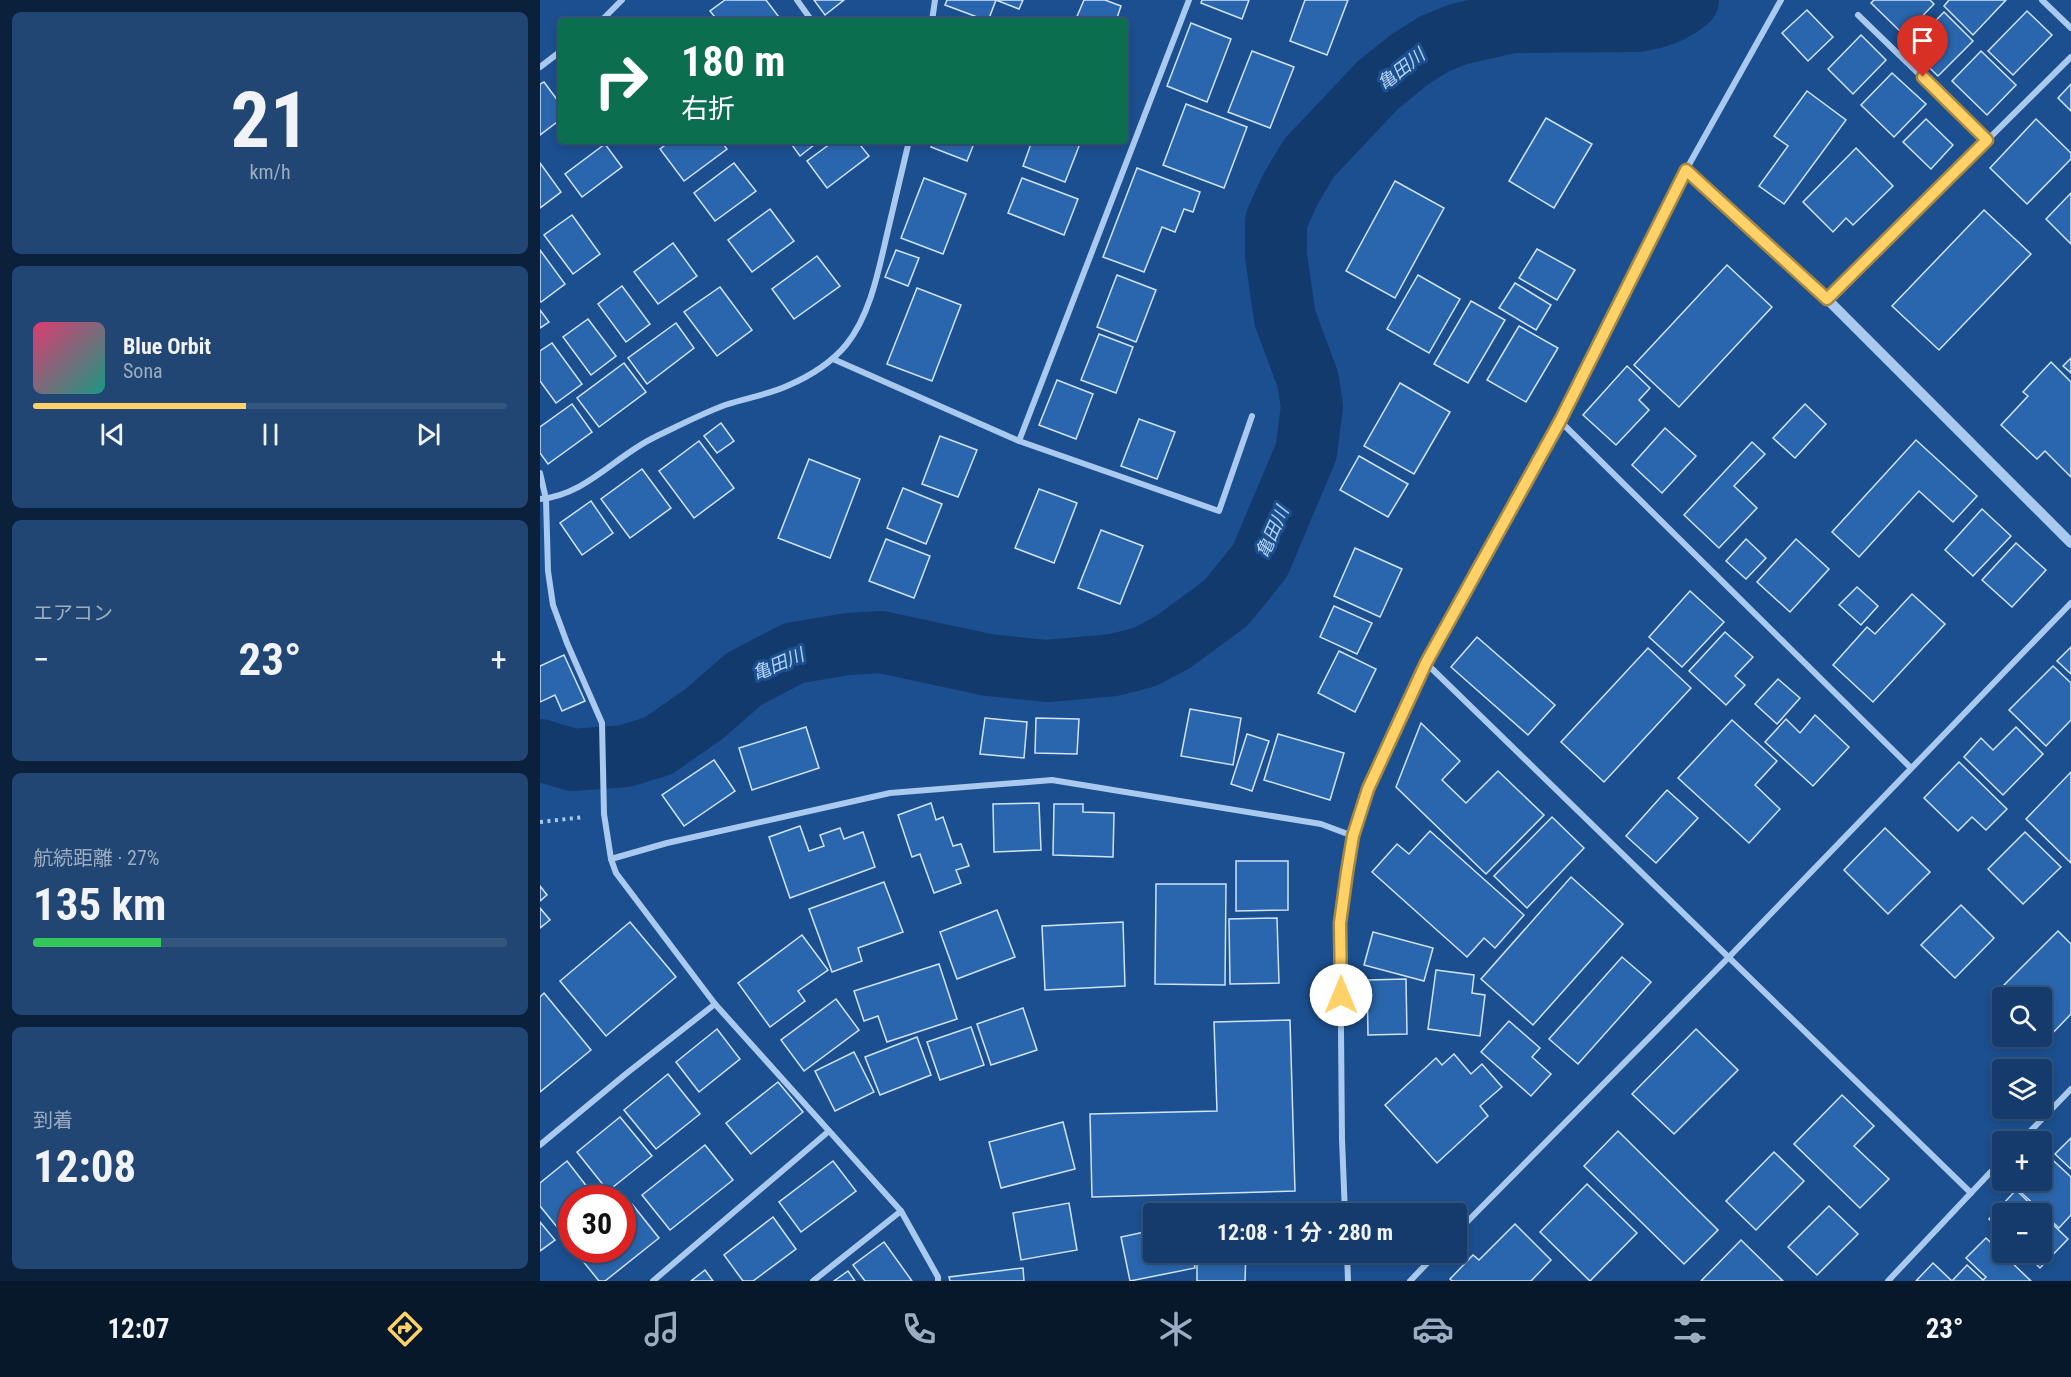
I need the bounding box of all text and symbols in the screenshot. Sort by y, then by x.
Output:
pin [1897,15,1948,77]
icon: arrive [1906,24,1939,57]
text: 180 m [681,37,786,86]
icon: right [582,42,660,120]
water label: 亀田川 [1373,43,1430,94]
text: 21 [231,75,309,166]
text: 右折 [681,93,735,125]
text: km/h [249,160,291,184]
text: Blue Orbit [123,334,211,359]
text: Sona [123,359,163,383]
icon: previous [96,418,129,451]
icon: pause [254,418,287,451]
icon: next [412,418,445,451]
water label: 亀田川 [1251,501,1293,561]
text: エアコン [33,601,113,625]
text: 23° [239,633,302,686]
text: − [33,640,50,679]
text: + [491,640,507,679]
water label: 亀田川 [749,643,809,684]
text: 航続距離 · 27% [33,846,159,870]
text: 135 km [33,878,166,931]
position arrow [1309,963,1373,1027]
map controls [1992,987,2052,1263]
button: search [1992,987,2052,1047]
button: layers [1992,1059,2052,1119]
text: 到着 [33,1108,73,1132]
button: + [1992,1131,2052,1191]
text: 12:08 [33,1140,136,1193]
speed limit sign: 30 [558,1185,636,1263]
button: − [1992,1203,2052,1263]
text: 12:08 · 1 分 · 280 m [1217,1220,1393,1245]
icon: directions [384,1308,426,1350]
icon: music [641,1308,683,1350]
icon: phone [898,1308,940,1350]
icon: climate [1155,1308,1197,1350]
icon: car [1412,1308,1454,1350]
icon: filters [1669,1308,1711,1350]
text: 12:07 [107,1313,169,1345]
text: 23° [1926,1313,1963,1345]

